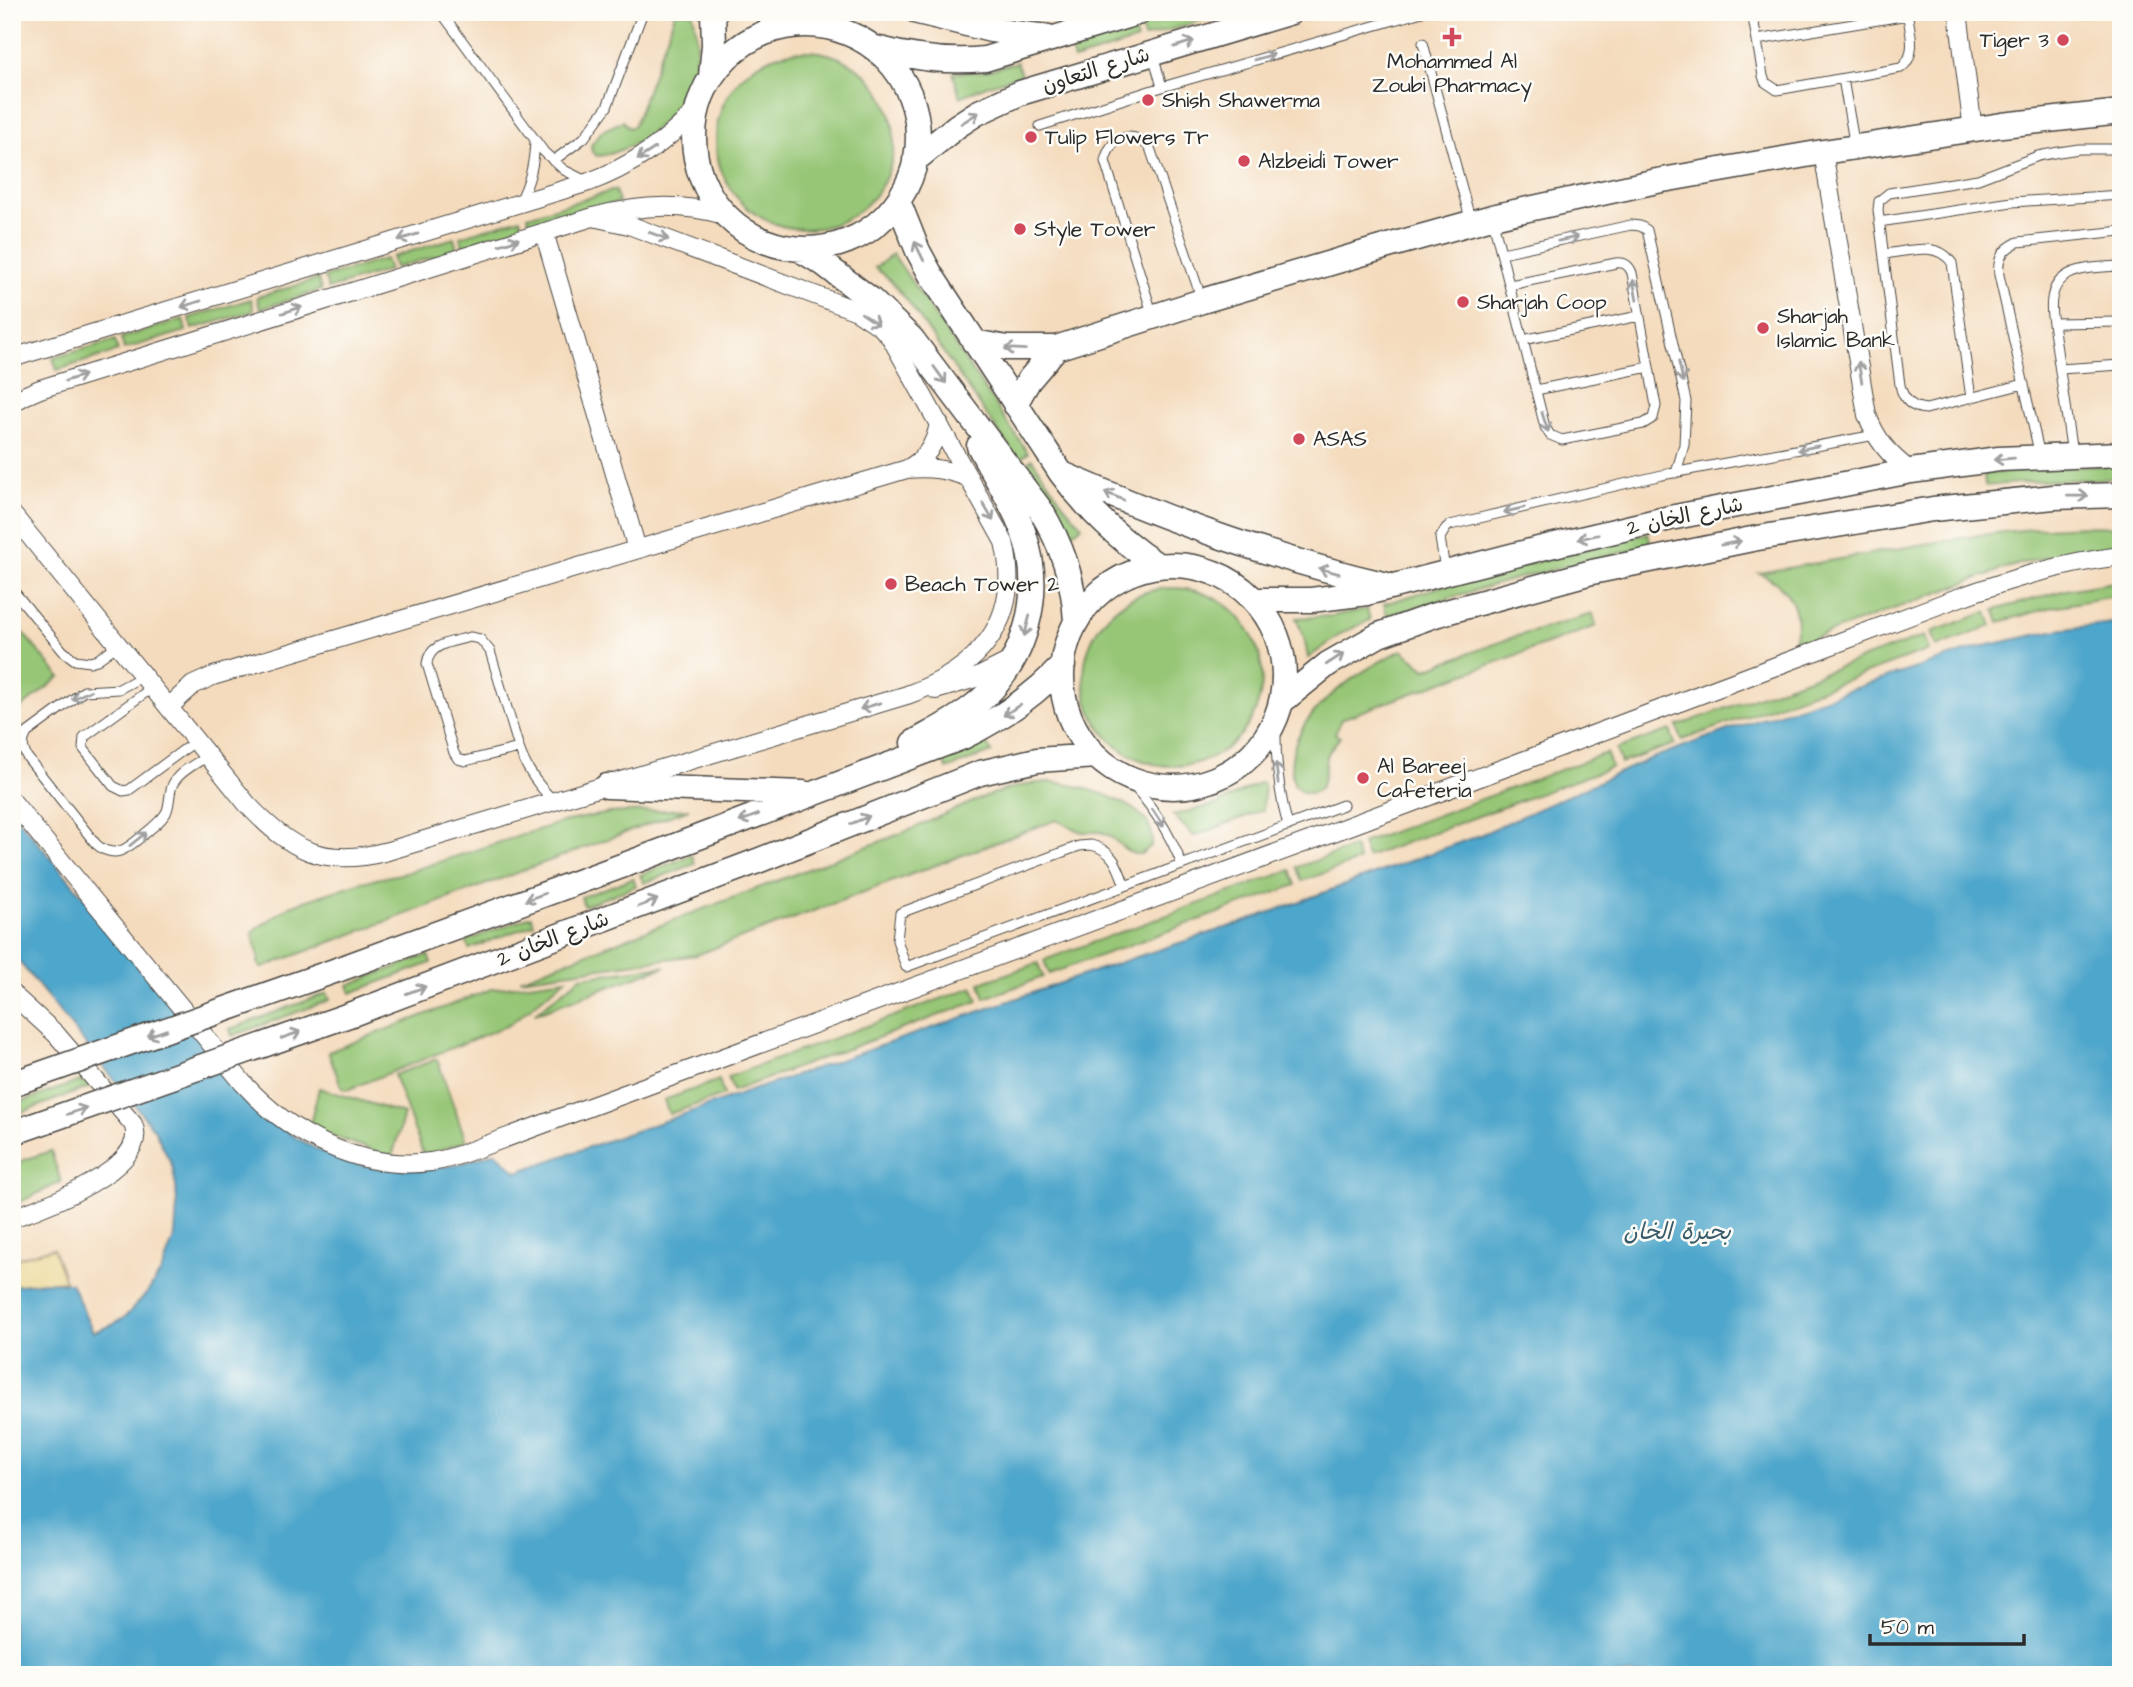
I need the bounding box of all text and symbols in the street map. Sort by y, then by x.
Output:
place label: Tiger 3 [1980,26,2049,57]
marker: Mohammed Al Zoubi Pharmacy [1444,29,1460,45]
marker: Tiger 3 [2055,32,2071,48]
one-way arrow [1173,37,1195,50]
street label: شارع التعاون [1039,40,1153,100]
place label: Mohammed Al Zoubi Pharmacy [1372,47,1533,102]
one-way arrow [1253,50,1275,63]
place label: Shish Shawerma [1162,86,1320,115]
marker: Shish Shawerma [1140,92,1156,108]
one-way arrow [959,111,979,125]
place label: Tulip Flowers Tr [1045,123,1209,153]
marker: Tulip Flowers Tr [1023,129,1039,145]
one-way arrow [636,147,656,161]
place label: Alzbeidi Tower [1258,147,1399,176]
marker: Alzbeidi Tower [1236,153,1252,169]
place label: Style Tower [1034,215,1156,246]
marker: Style Tower [1012,221,1028,237]
one-way arrow [398,231,420,244]
one-way arrow [647,231,669,244]
one-way arrow [1556,232,1579,245]
one-way arrow [498,235,520,248]
one-way arrow [911,241,925,262]
one-way arrow [1627,279,1641,302]
place label: Sharjah Coop [1477,288,1607,318]
marker: Sharjah Coop [1455,294,1471,310]
one-way arrow [180,298,202,311]
place label: Sharjah Islamic Bank [1777,302,1895,355]
one-way arrow [281,303,303,315]
one-way arrow [860,312,879,327]
marker: Sharjah Islamic Bank [1755,320,1771,336]
one-way arrow [1004,342,1027,355]
one-way arrow [1674,360,1688,383]
one-way arrow [1853,361,1866,383]
one-way arrow [932,365,947,384]
one-way arrow [64,371,86,384]
one-way arrow [1540,411,1552,433]
place label: ASAS [1313,425,1367,454]
marker: ASAS [1291,431,1307,447]
one-way arrow [1797,441,1820,455]
one-way arrow [1993,453,2015,466]
one-way arrow [1104,489,1125,502]
street label: شارع الخان 2 [1624,490,1746,542]
one-way arrow [2066,490,2089,503]
one-way arrow [981,501,995,521]
one-way arrow [1503,504,1526,517]
one-way arrow [1577,531,1600,544]
one-way arrow [1720,536,1742,550]
one-way arrow [1318,563,1340,576]
place label: Beach Tower 2 [905,570,1059,599]
marker: Beach Tower 2 [883,576,899,592]
one-way arrow [1019,615,1032,637]
one-way arrow [1325,652,1344,667]
one-way arrow [71,689,92,702]
one-way arrow [859,701,881,714]
one-way arrow [1003,703,1022,717]
place label: Al Bareej Cafeteria [1377,752,1472,805]
one-way arrow [1270,762,1283,785]
marker: Al Bareej Cafeteria [1355,770,1371,786]
one-way arrow [1152,807,1166,827]
one-way arrow [848,812,870,825]
one-way arrow [738,813,760,825]
one-way arrow [129,832,147,847]
one-way arrow [525,892,547,904]
one-way arrow [636,895,658,908]
street label: شارع الخان 2 [493,904,613,974]
one-way arrow [405,983,427,995]
one-way arrow [146,1028,168,1040]
one-way arrow [280,1028,302,1040]
one-way arrow [65,1104,87,1116]
water label: بحيرة الخان [1623,1216,1732,1248]
scale bar [1870,1603,2024,1647]
text: 50 m [1881,1613,1935,1642]

